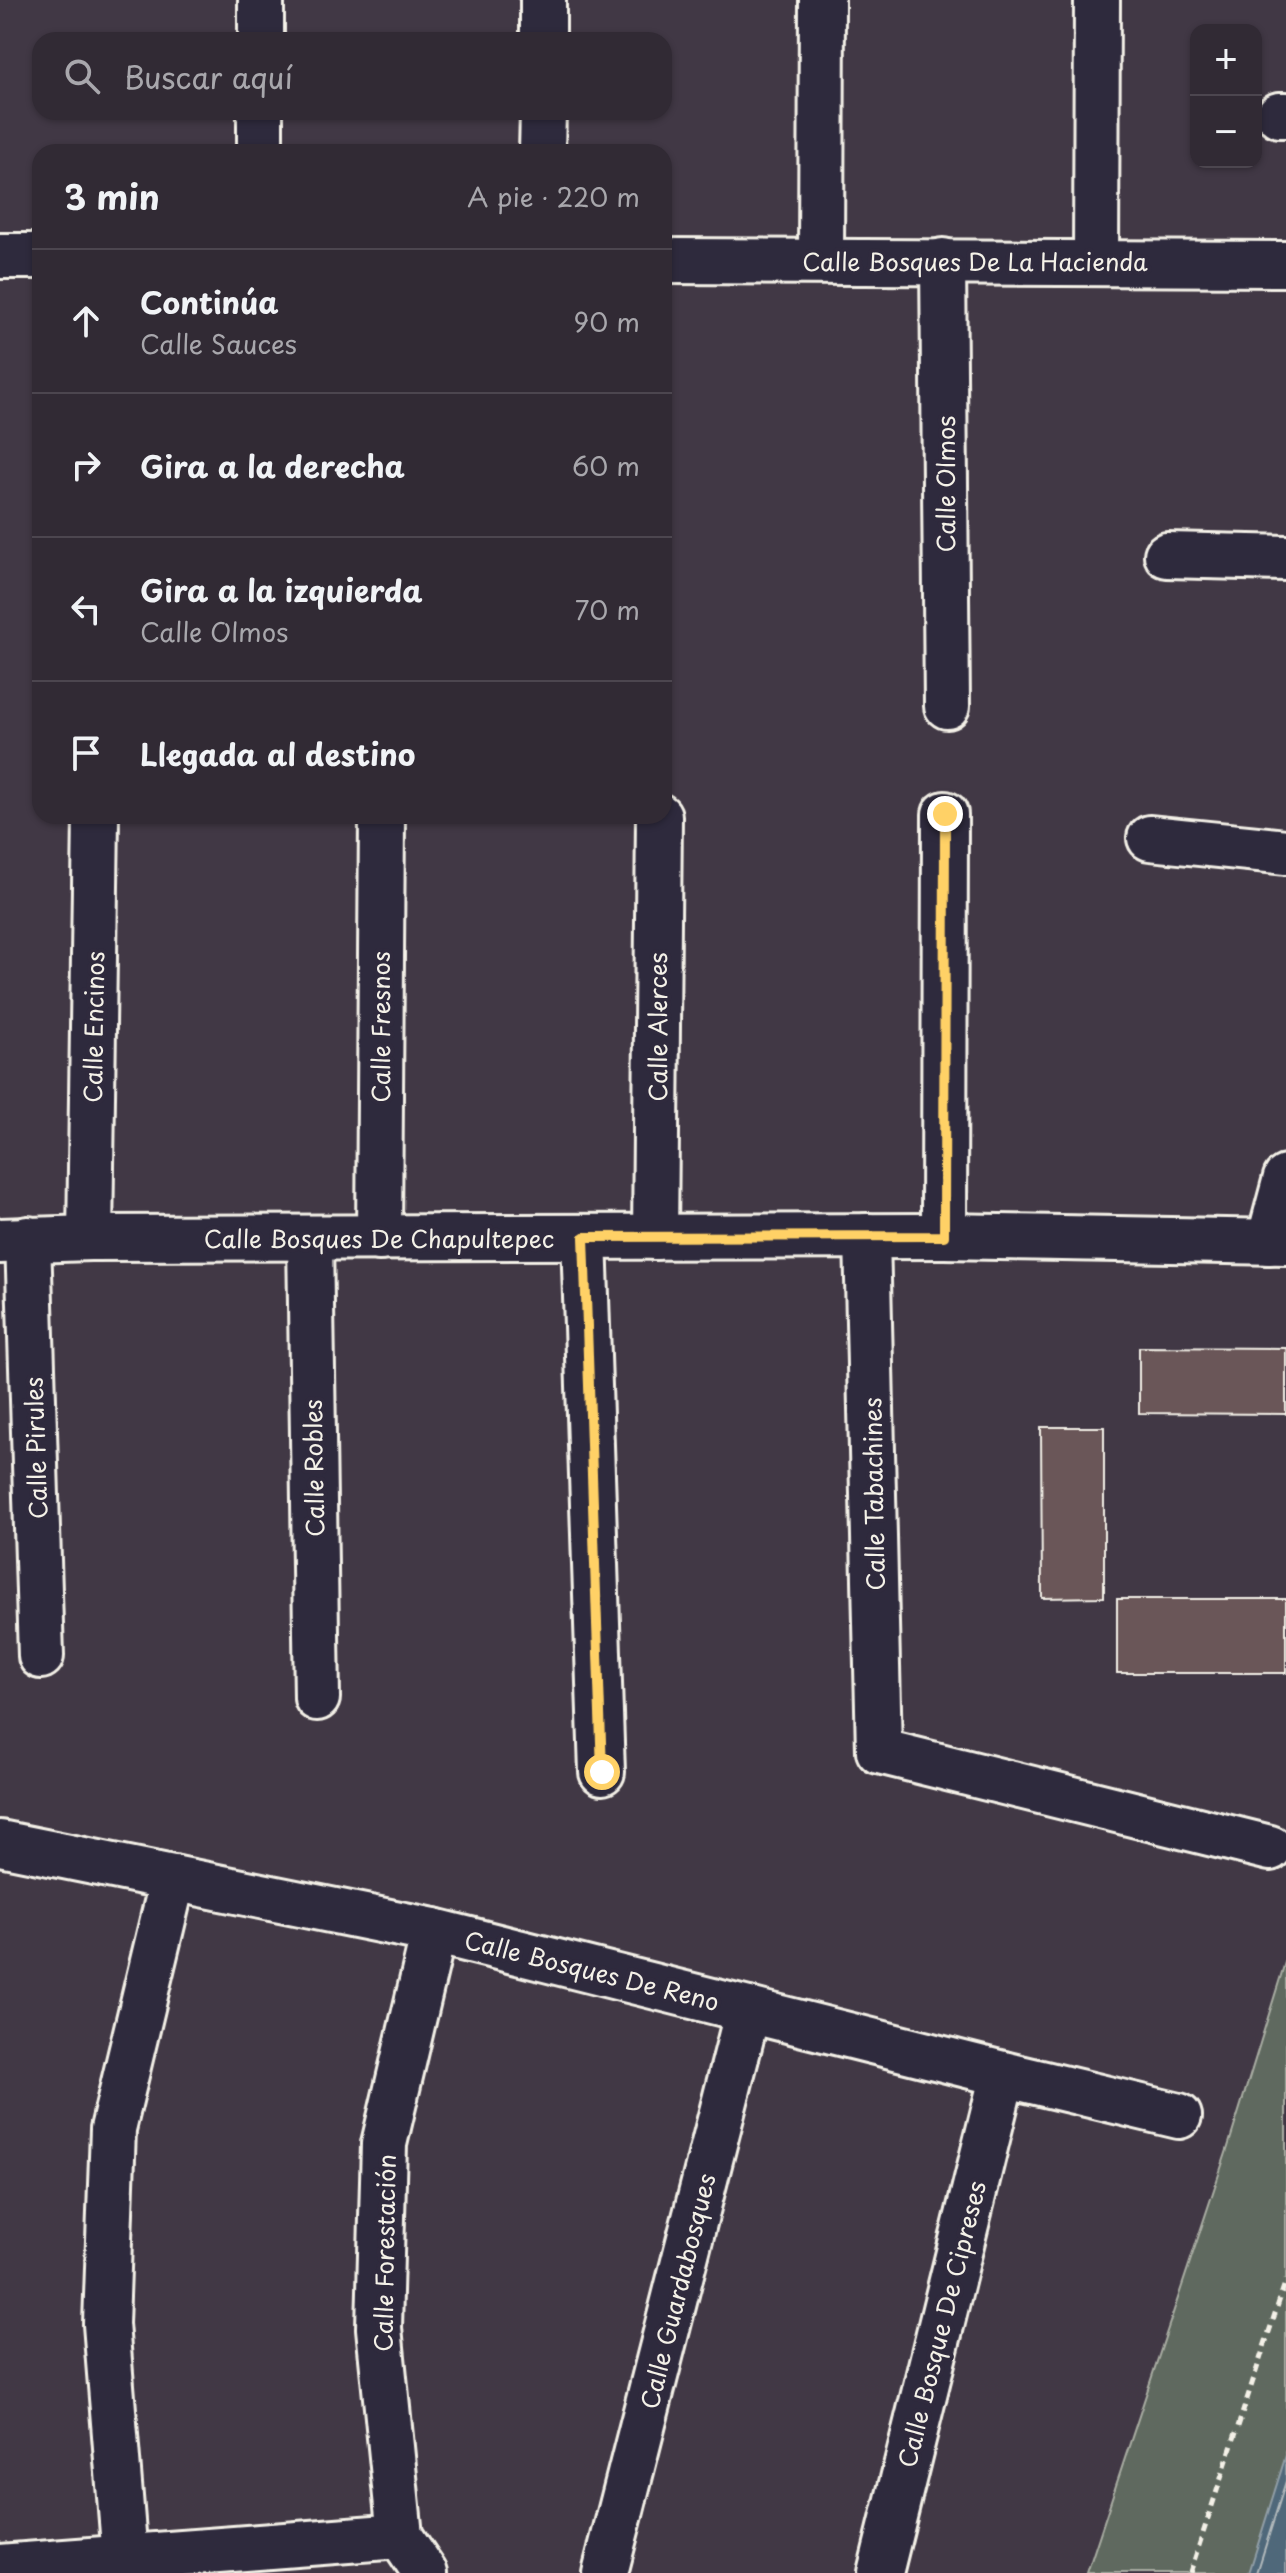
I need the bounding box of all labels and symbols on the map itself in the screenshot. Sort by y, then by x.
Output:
street label: Calle Bosques De La Hacienda [802,243,1148,279]
street label: Calle Olmos [927,416,963,552]
route end [927,796,963,832]
street label: Calle Encinos [74,951,112,1103]
street label: Calle Fresnos [362,951,398,1103]
street label: Calle Alerces [639,952,675,1102]
street label: Calle Bosques De Chapultepec [204,1220,554,1256]
street label: Calle Pirules [15,1376,55,1520]
street label: Calle Tabachines [853,1397,893,1591]
street label: Calle Robles [294,1399,332,1537]
route start [584,1754,620,1790]
street label: Calle Bosques De Reno [461,1921,723,2019]
street label: Calle Forestación [364,2154,404,2352]
street label: Calle Guardabosques [630,2169,724,2413]
street label: Calle Bosque De Cipreses [888,2177,994,2471]

